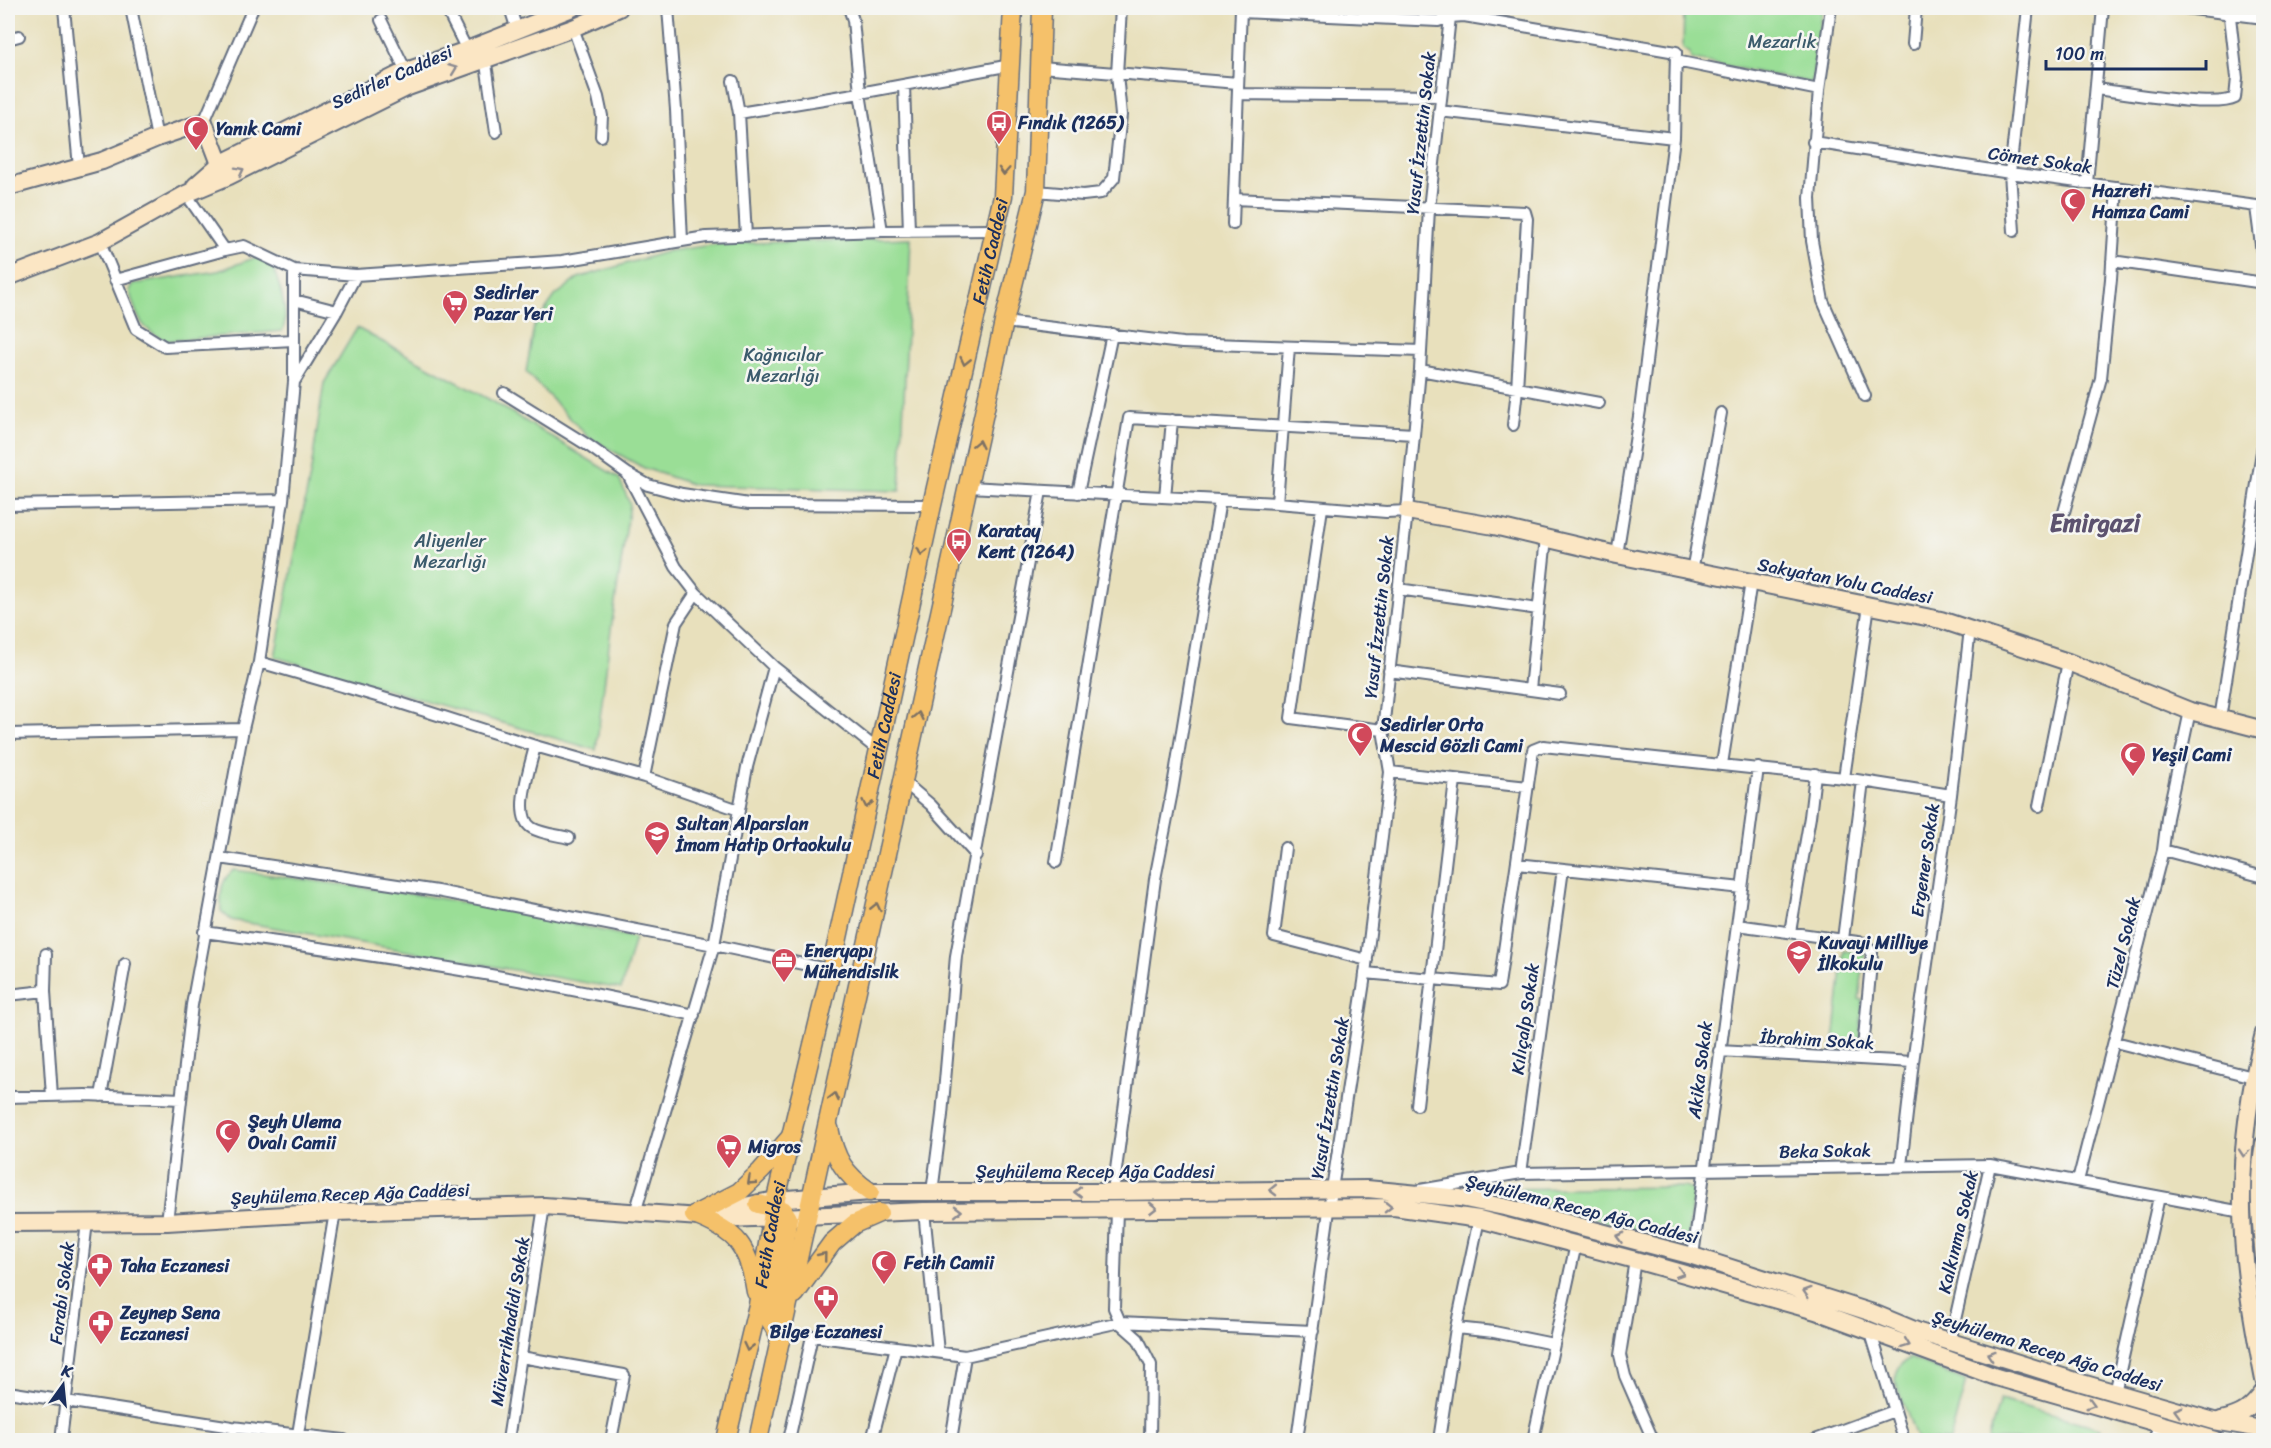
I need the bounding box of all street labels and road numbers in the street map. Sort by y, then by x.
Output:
street label: Sedirler Caddesi [326,36,459,118]
street label: Yusuf İzzettin Sokak [1397,49,1446,216]
street label: Cömet Sokak [1986,137,2094,183]
street label: Fetih Caddesi [963,194,1018,307]
street label: Yusuf İzzettin Sokak [1355,533,1404,700]
street label: Sakyatan Yolu Caddesi [1755,548,1936,614]
street label: Fetih Caddesi [857,668,911,782]
street label: Ergener Sokak [1901,801,1949,919]
street label: Tüzel Sokak [2096,893,2150,993]
street label: Kılıçalp Sokak [1501,961,1549,1077]
street label: Yusuf İzzettin Sokak [1301,1014,1359,1181]
street label: Akika Sokak [1678,1019,1722,1122]
street label: İbrahim Sokak [1758,1021,1875,1059]
street label: Beka Sokak [1779,1134,1871,1168]
street label: Şeyhülema Recep Ağa Caddesi [976,1156,1216,1188]
street label: Şeyhülema Recep Ağa Caddesi [1462,1165,1703,1254]
street label: Kalkınma Sokak [1928,1167,1988,1297]
street label: Şeyhülema Recep Ağa Caddesi [230,1174,471,1214]
street label: Fetih Caddesi [745,1177,796,1290]
street label: Müverrihhadidi Sokak [481,1234,539,1408]
street label: Farabi Sokak [40,1239,84,1346]
street label: Şeyhülema Recep Ağa Caddesi [1928,1301,2167,1402]

